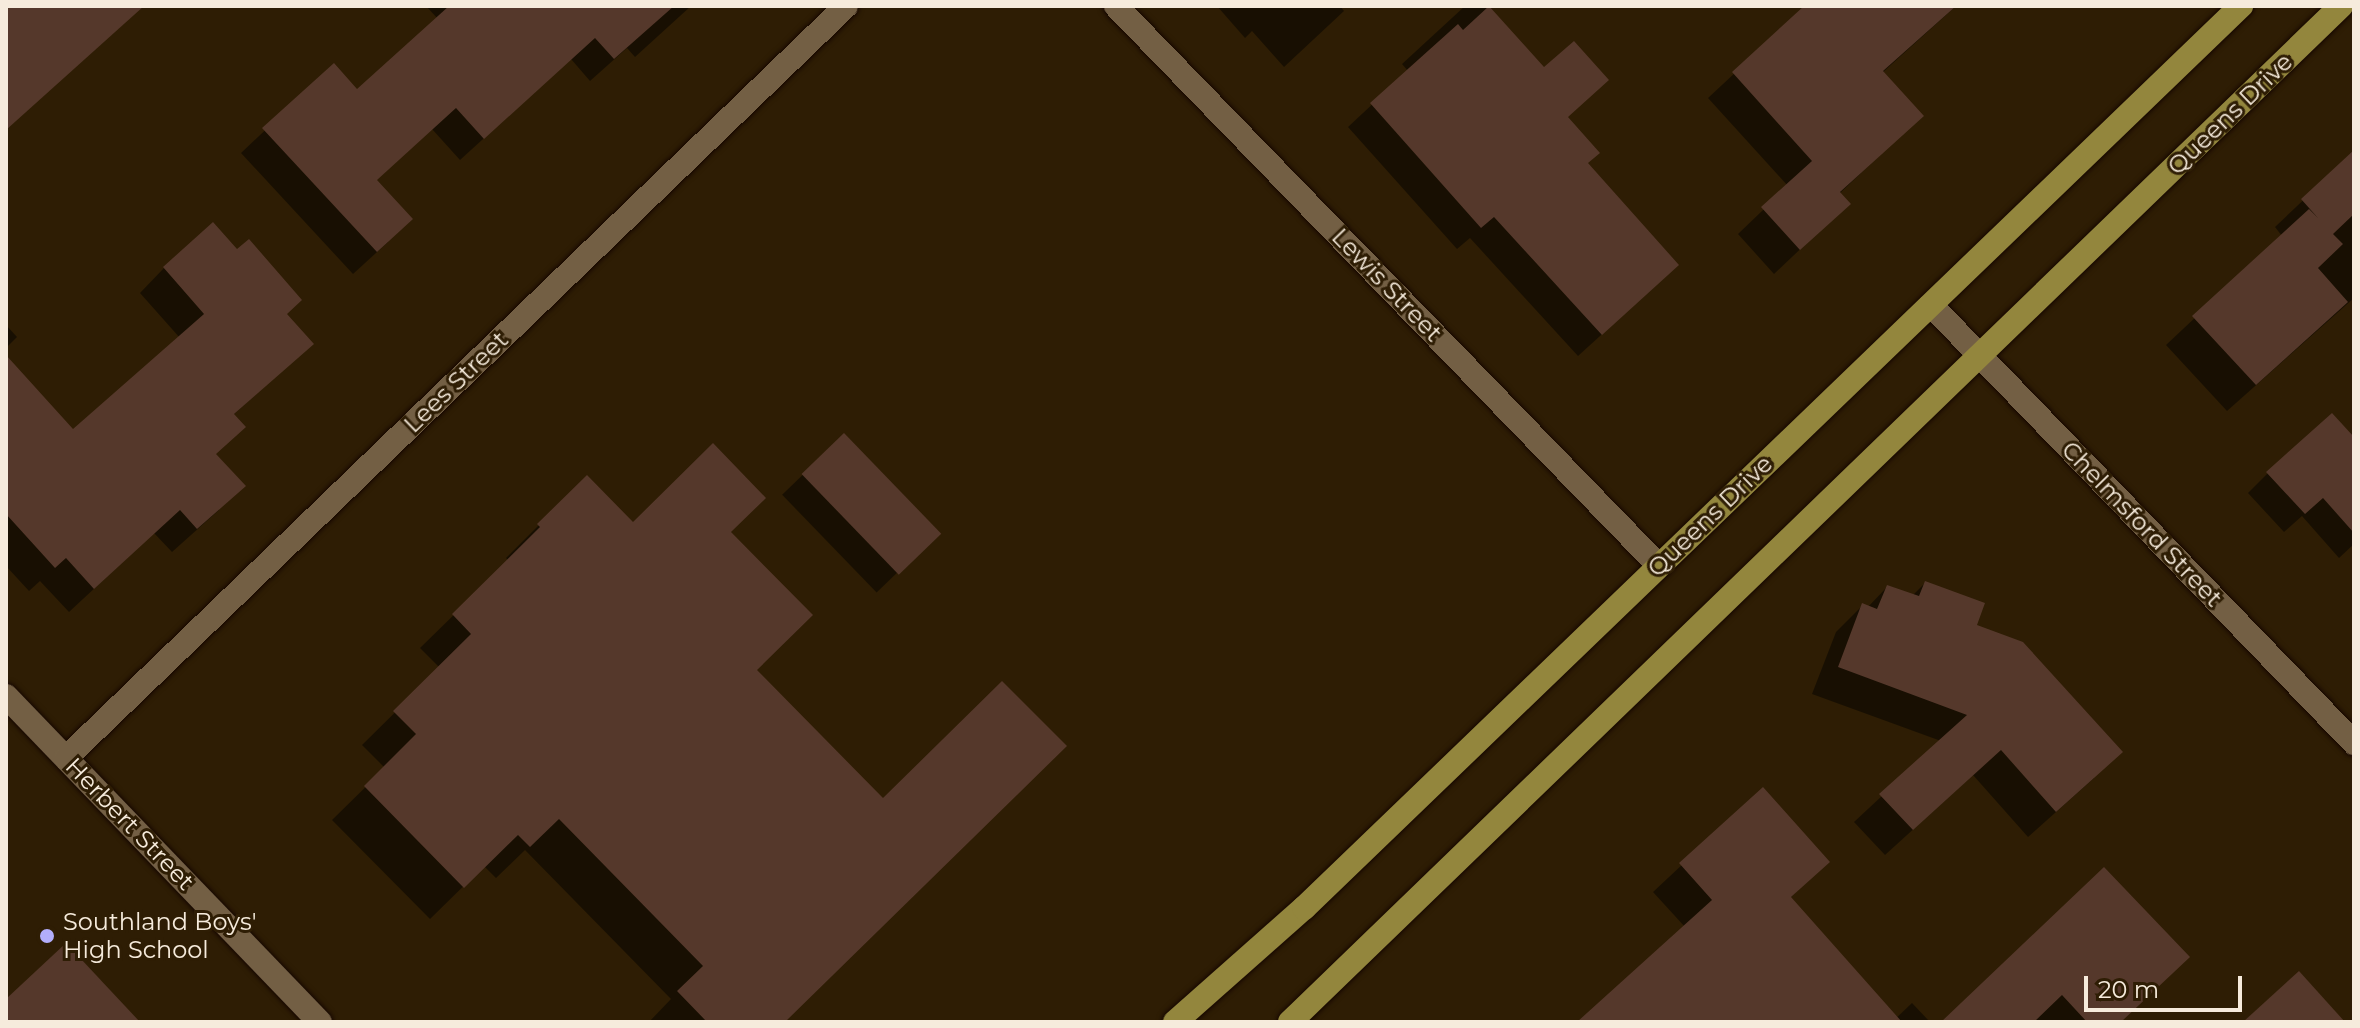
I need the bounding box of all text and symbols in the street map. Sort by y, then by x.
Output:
street label: Queens Drive [2162,47,2298,181]
street label: Lewis Street [1326,222,1448,348]
street label: Lees Street [398,325,514,439]
street label: Chelmsford Street [2056,435,2228,613]
street label: Queens Drive [1642,449,1778,583]
street label: Herbert Street [60,752,200,896]
place label: Southland Boys' High School [63,908,257,964]
marker: Southland Boys' High School [38,927,56,945]
scale bar [2088,960,2246,1010]
text: 20 m [2098,975,2159,1004]

